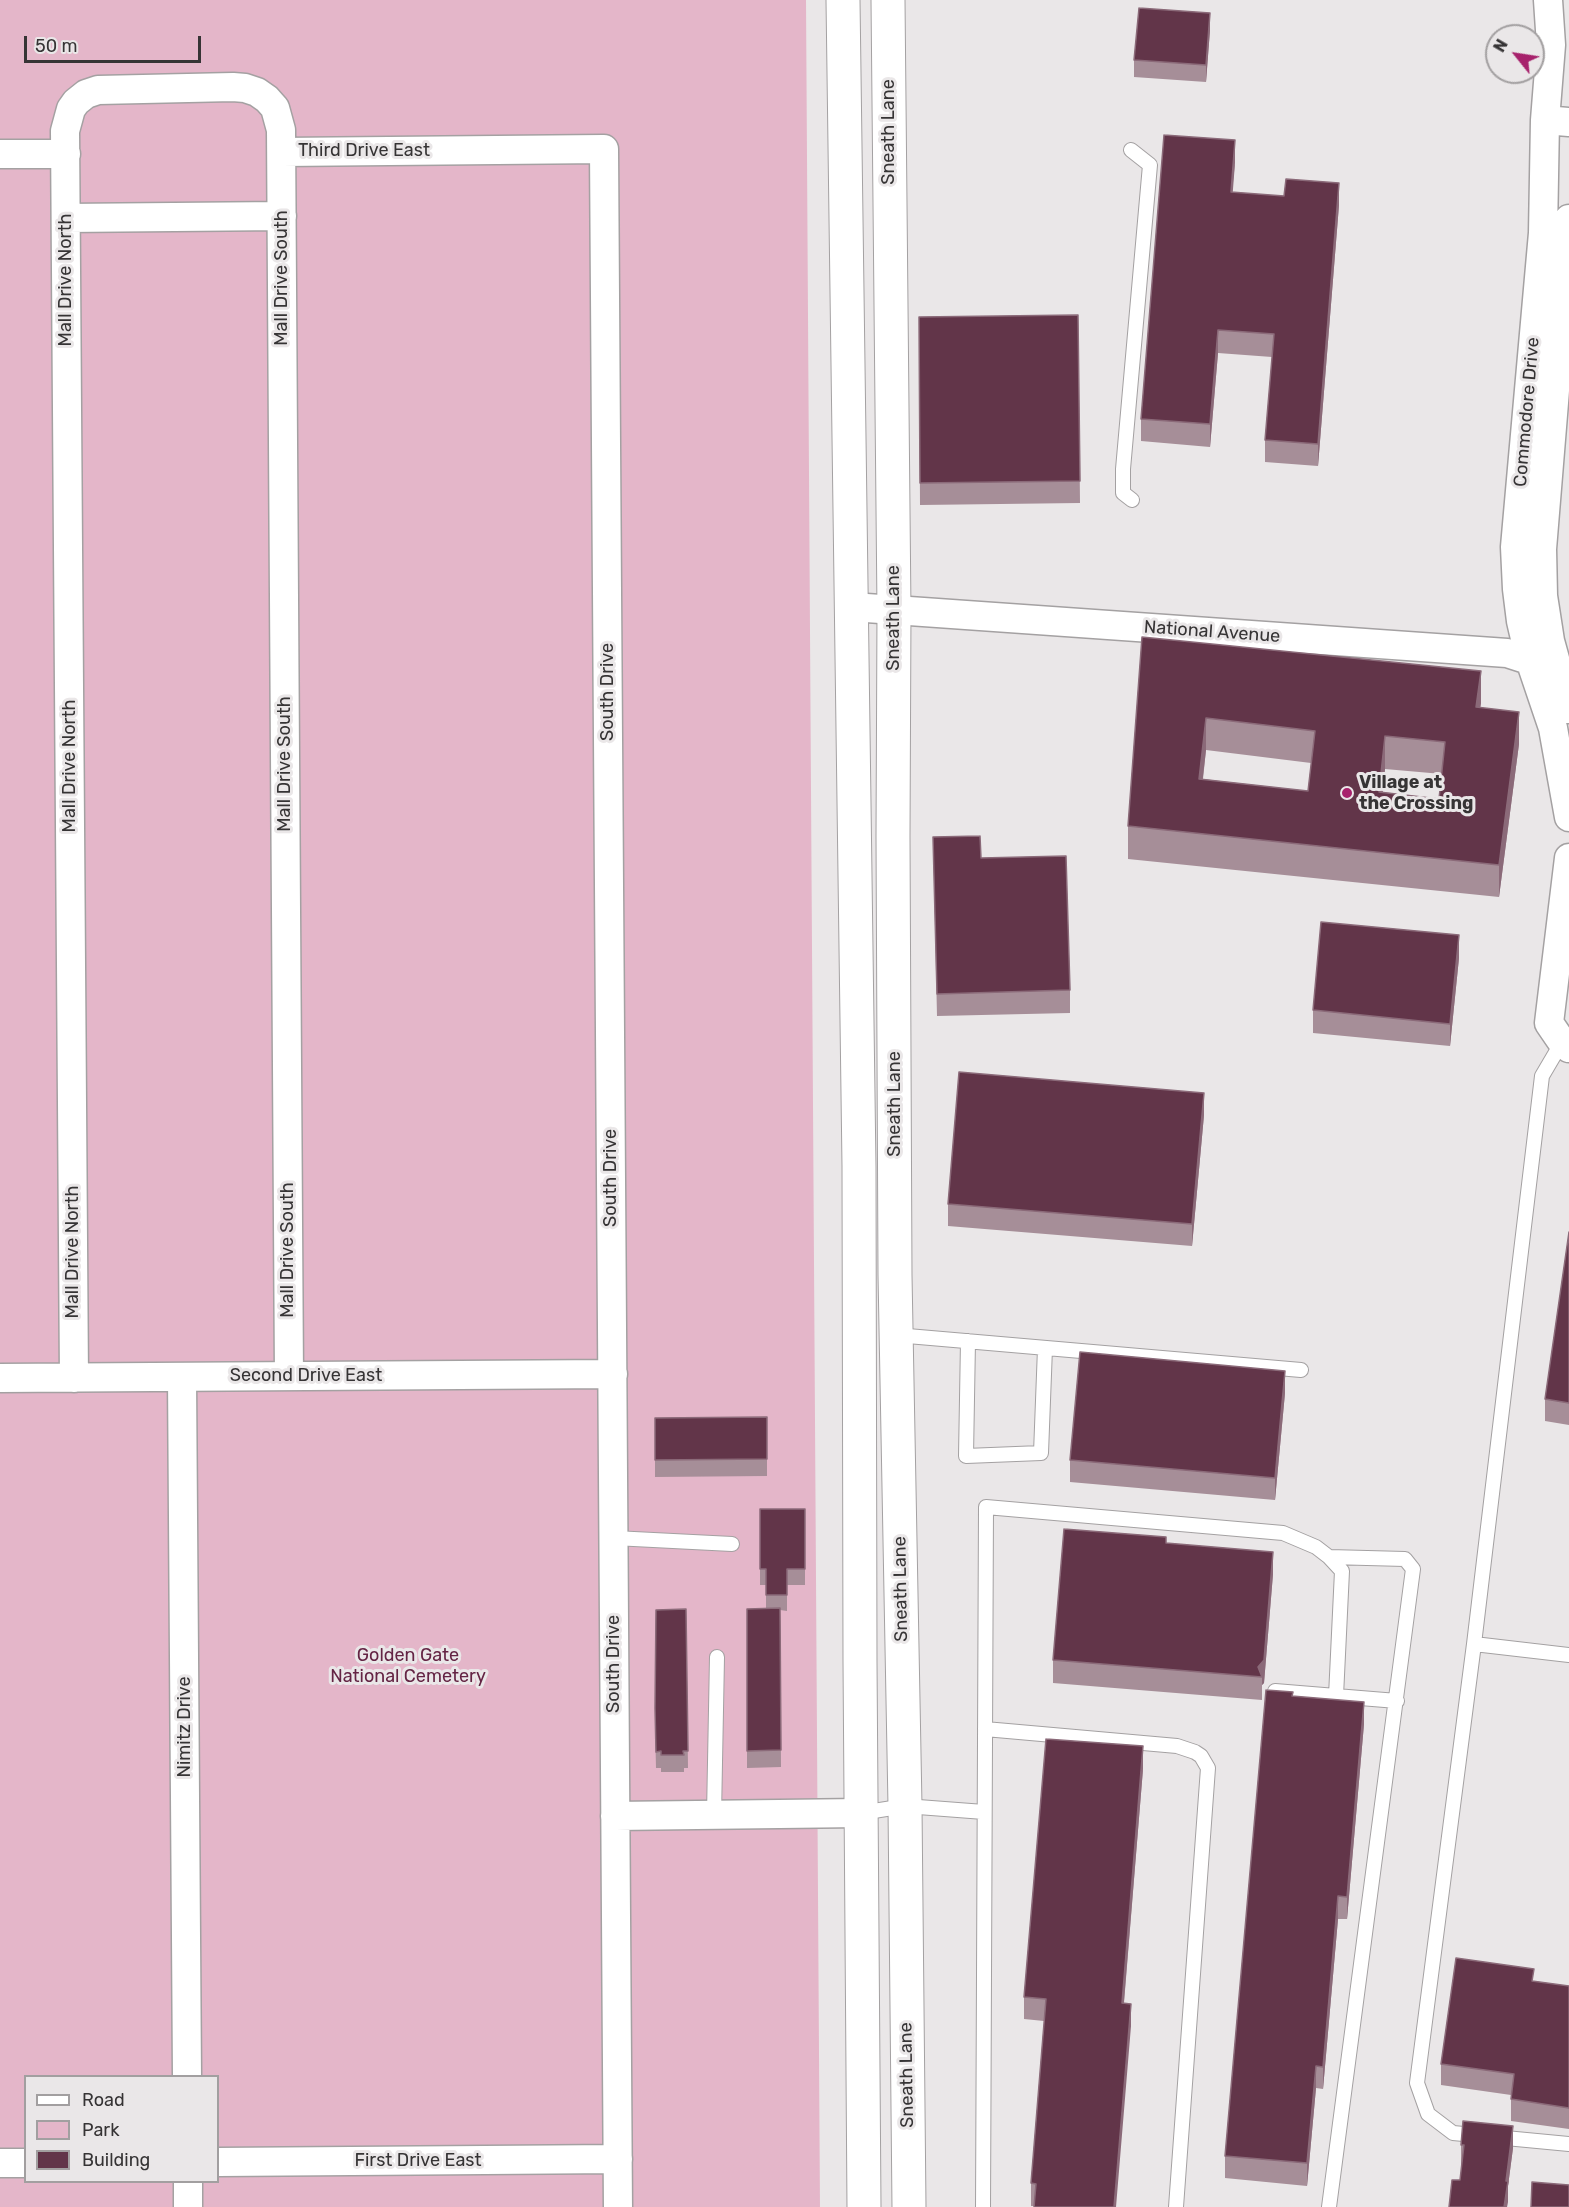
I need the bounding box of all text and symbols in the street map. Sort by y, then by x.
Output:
scale bar [27,24,204,62]
north arrow [1485,24,1545,84]
text: 50 m [35,35,78,57]
text: N [1490,36,1512,55]
street label: Sneath Lane [878,79,900,185]
street label: Third Drive East [298,140,430,162]
street label: Mall Drive South [271,210,293,346]
street label: Mall Drive North [55,214,77,346]
street label: Commodore Drive [1510,336,1544,488]
street label: Sneath Lane [883,565,905,671]
street label: National Avenue [1143,616,1281,648]
street label: South Drive [597,643,619,741]
street label: Mall Drive South [274,696,296,832]
street label: Mall Drive North [59,700,81,832]
place label: Village at the Crossing [1359,772,1473,814]
marker: Village at the Crossing [1340,786,1354,800]
street label: Sneath Lane [884,1051,906,1157]
street label: South Drive [600,1129,622,1227]
street label: Mall Drive South [277,1182,299,1318]
street label: Mall Drive North [62,1186,84,1318]
street label: Second Drive East [230,1365,382,1387]
street label: Sneath Lane [889,1536,913,1642]
street label: South Drive [603,1615,625,1713]
park label: Golden Gate National Cemetery [330,1645,486,1688]
street label: Nimitz Drive [174,1676,196,1778]
street label: Sneath Lane [895,2022,919,2128]
legend [24,2075,219,2183]
text: Road [82,2089,125,2111]
text: Park [82,2119,119,2141]
text: Building [82,2149,150,2171]
street label: First Drive East [354,2150,482,2172]

